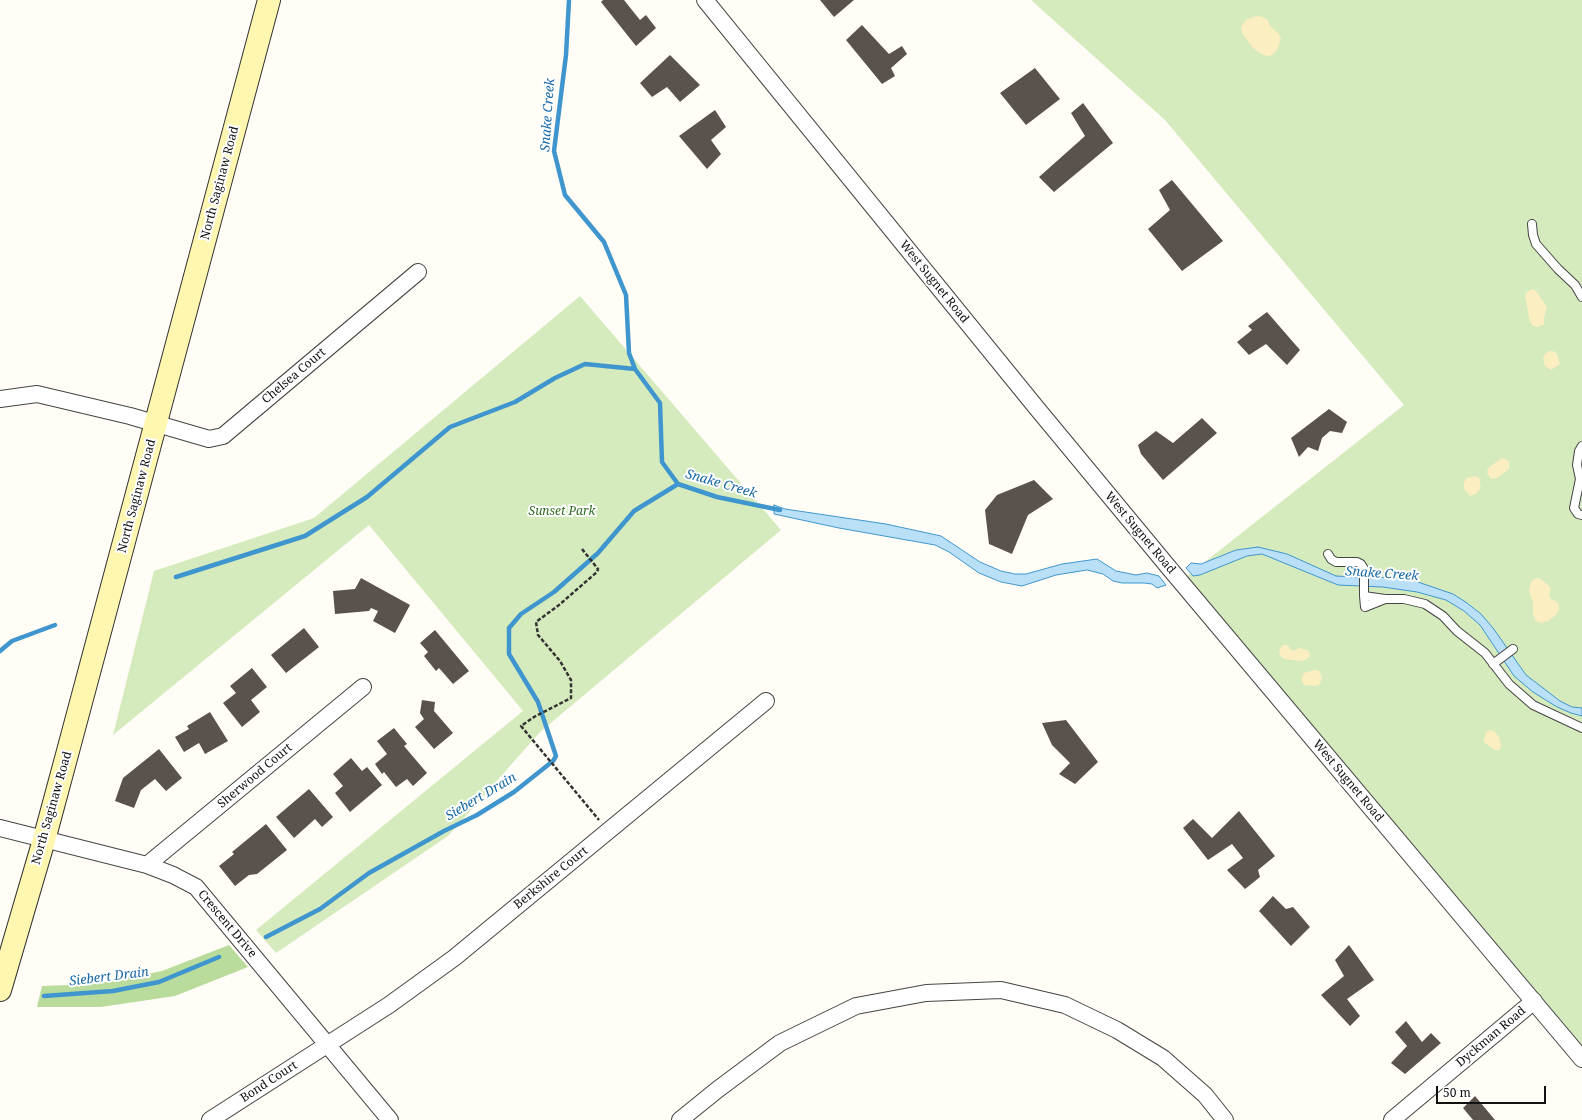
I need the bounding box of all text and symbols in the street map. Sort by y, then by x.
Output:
water label: Snake Creek [538,78,558,152]
street label: North Saginaw Road [198,125,242,241]
street label: West Sugnet Road [896,238,972,326]
street label: Chelsea Court [259,345,329,407]
street label: North Saginaw Road [115,438,159,554]
water label: Snake Creek [684,466,758,502]
street label: West Sugnet Road [1102,489,1178,577]
park label: Sunset Park [529,505,595,519]
water label: Snake Creek [1345,564,1419,584]
street label: West Sugnet Road [1310,737,1386,825]
street label: Sherwood Court [215,741,295,811]
street label: North Saginaw Road [29,750,75,866]
water label: Siebert Drain [443,770,519,824]
street label: Berkshire Court [511,844,591,912]
street label: Crescent Drive [195,887,259,961]
water label: Siebert Drain [68,964,150,990]
street label: Dyckman Road [1453,1004,1529,1070]
street label: Bond Court [238,1058,300,1106]
scale bar [1438,1078,1548,1104]
text: 50 m [1443,1084,1471,1101]

